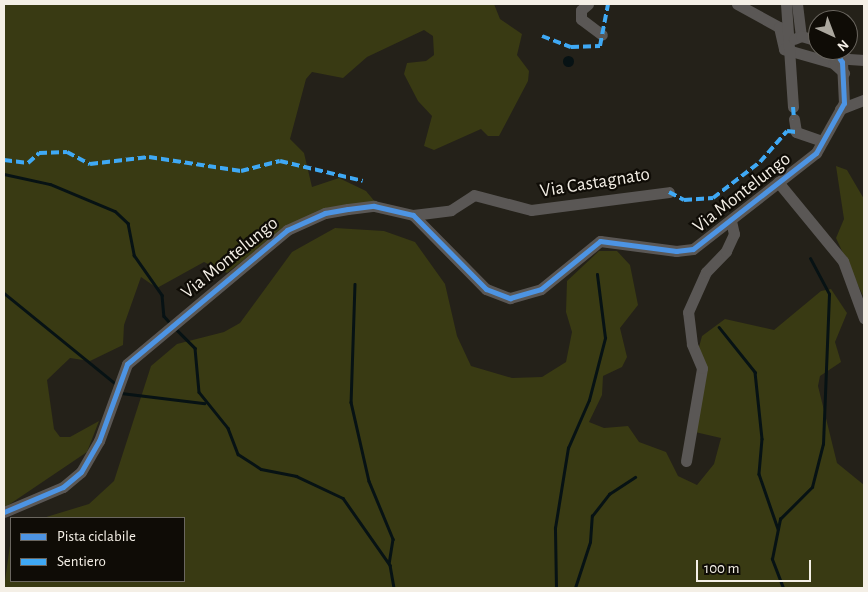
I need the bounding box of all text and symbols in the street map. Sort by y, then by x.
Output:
north arrow [808,10,858,60]
text: N [834,37,851,54]
street label: Via Montelungo [689,148,795,238]
street label: Via Castagnato [539,163,651,203]
street label: Via Montelungo [177,212,283,304]
legend [10,517,185,582]
text: Pista ciclabile [57,529,136,544]
scale bar [698,550,813,582]
text: Sentiero [57,554,106,569]
text: 100 m [704,561,739,576]

